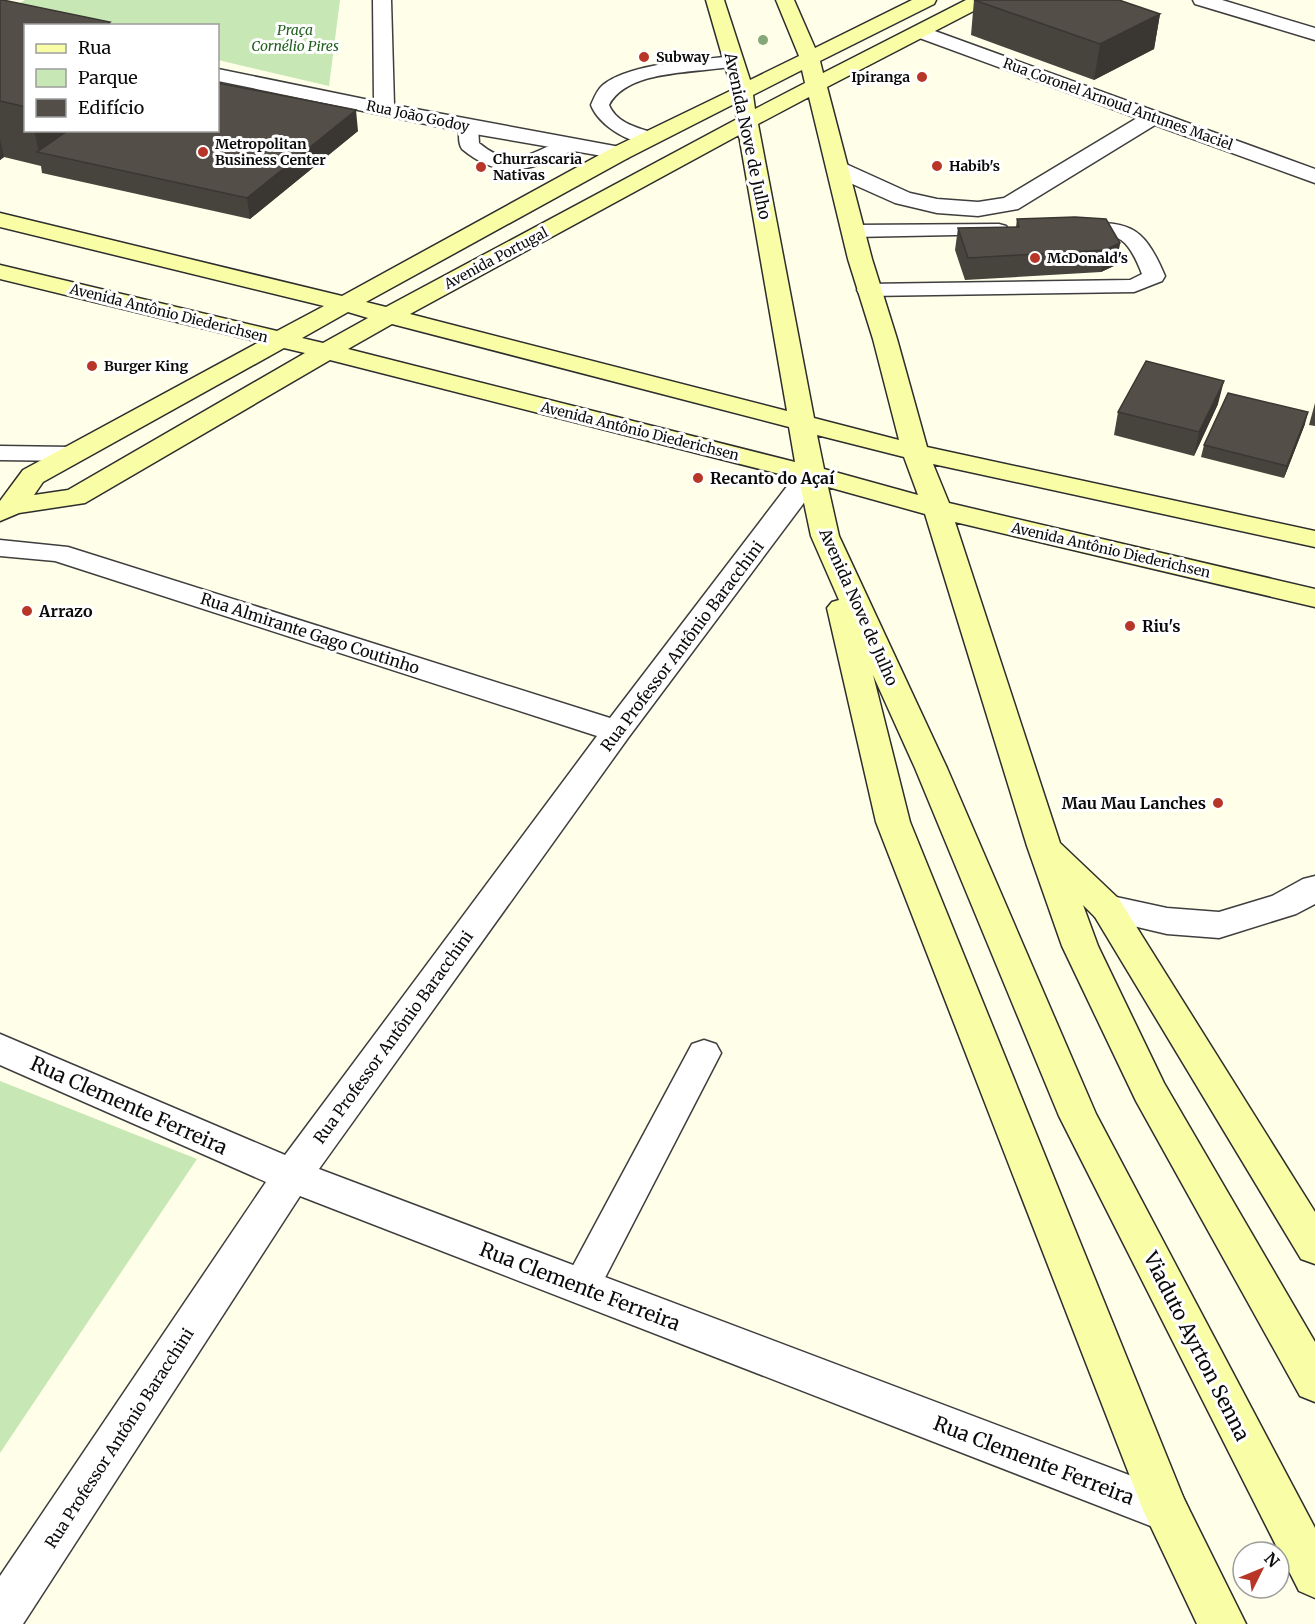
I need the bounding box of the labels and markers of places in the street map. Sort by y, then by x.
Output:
place label: Subway [656,48,710,66]
marker: Subway [637,50,651,64]
place label: Ipiranga [851,68,910,86]
marker: Ipiranga [915,70,929,84]
place label: Metropolitan Business Center [215,135,326,169]
marker: Metropolitan Business Center [196,145,210,159]
place label: Churrascaria Nativas [493,150,582,184]
place label: Habib's [949,157,1000,175]
marker: Habib's [930,159,944,173]
marker: Churrascaria Nativas [474,160,488,174]
place label: McDonald's [1047,249,1128,267]
marker: McDonald's [1028,251,1042,265]
place label: Burger King [104,357,189,375]
marker: Burger King [85,359,99,373]
place label: Recanto do Açaí [710,468,835,488]
marker: Recanto do Açaí [691,471,705,485]
place label: Arrazo [38,601,93,621]
marker: Arrazo [20,604,34,618]
place label: Riu's [1142,616,1180,636]
marker: Riu's [1123,619,1137,633]
place label: Mau Mau Lanches [1062,793,1206,813]
marker: Mau Mau Lanches [1211,796,1225,810]

